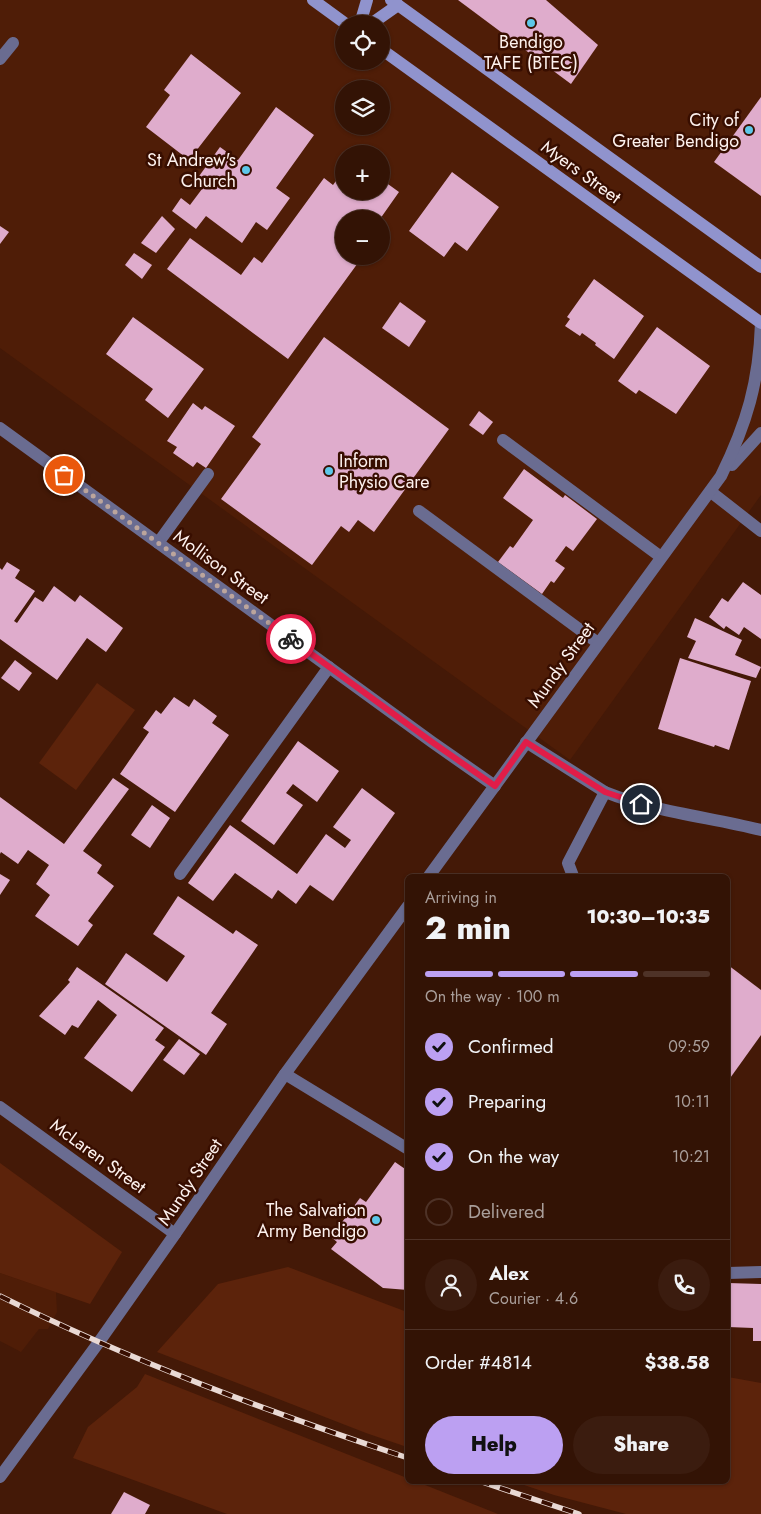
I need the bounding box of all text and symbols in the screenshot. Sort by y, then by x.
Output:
map controls [335,15,390,265]
button: locate [335,15,390,70]
marker: Bendigo TAFE (BTEC) [525,17,537,29]
place label: Bendigo TAFE (BTEC) [484,29,578,76]
button: layers [335,80,390,135]
place label: City of Greater Bendigo [612,107,740,154]
marker: City of Greater Bendigo [743,124,755,136]
street label: Myers Street [536,134,627,210]
button: + [335,145,390,200]
place label: St Andrew's Church [147,147,236,194]
marker: St Andrew's Church [240,164,252,176]
button: − [335,210,390,265]
place label: Inform Physio Care [339,448,429,495]
pin [43,454,85,496]
icon: bag [50,461,78,489]
marker: Inform Physio Care [323,465,335,477]
street label: Mollison Street [168,523,275,611]
courier [266,614,316,664]
street label: Mundy Street [521,616,601,713]
icon: bike [277,625,305,653]
pin [620,783,662,825]
icon: home [627,790,655,818]
text: Arriving in [425,886,497,909]
text: 10:30–10:35 [586,903,710,930]
text: 2 min [425,905,511,951]
text: On the way · 100 m [425,985,560,1008]
icon: check [425,1033,453,1061]
text: Confirmed [468,1033,554,1060]
text: 09:59 [668,1035,710,1058]
icon: check [425,1088,453,1116]
text: Preparing [468,1088,546,1115]
text: 10:11 [674,1090,710,1113]
street label: McLaren Street [45,1112,152,1200]
street label: Mundy Street [151,1133,229,1231]
icon: check [425,1143,453,1171]
text: On the way [468,1143,559,1170]
text: 10:21 [672,1145,710,1168]
place label: The Salvation Army Bendigo [257,1197,366,1244]
text: Delivered [468,1198,545,1225]
marker: The Salvation Army Bendigo [370,1214,382,1226]
button: person [425,1259,477,1311]
button: phone [658,1259,710,1311]
text: Alex [489,1260,529,1287]
text: Courier · 4.6 [489,1287,578,1310]
text: Order #4814 [425,1349,532,1376]
text: $38.58 [644,1349,710,1376]
button: Help [425,1416,563,1474]
button: Share [573,1416,710,1474]

